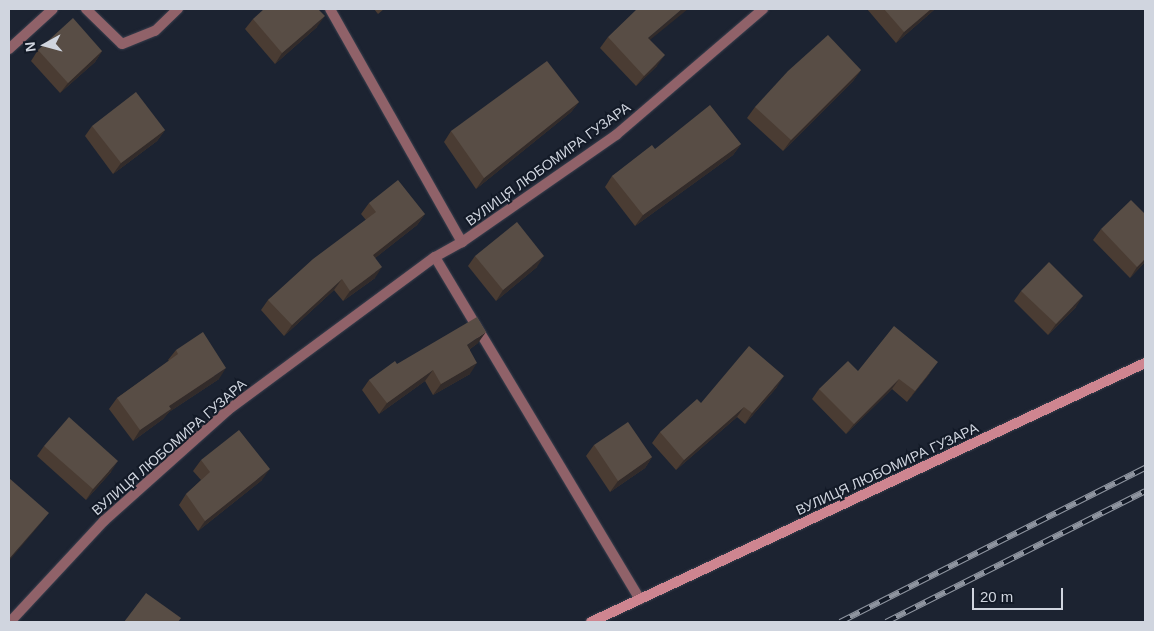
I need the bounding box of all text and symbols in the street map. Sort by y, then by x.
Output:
north arrow [20,20,70,70]
text: N [22,41,39,53]
street label: ВУЛИЦЯ ЛЮБОМИРА ГУЗАРА [462,99,634,229]
street label: ВУЛИЦЯ ЛЮБОМИРА ГУЗАРА [88,375,250,519]
street label: ВУЛИЦЯ ЛЮБОМИРА ГУЗАРА [793,419,981,519]
scale bar [974,578,1065,610]
text: 20 m [980,588,1013,605]

